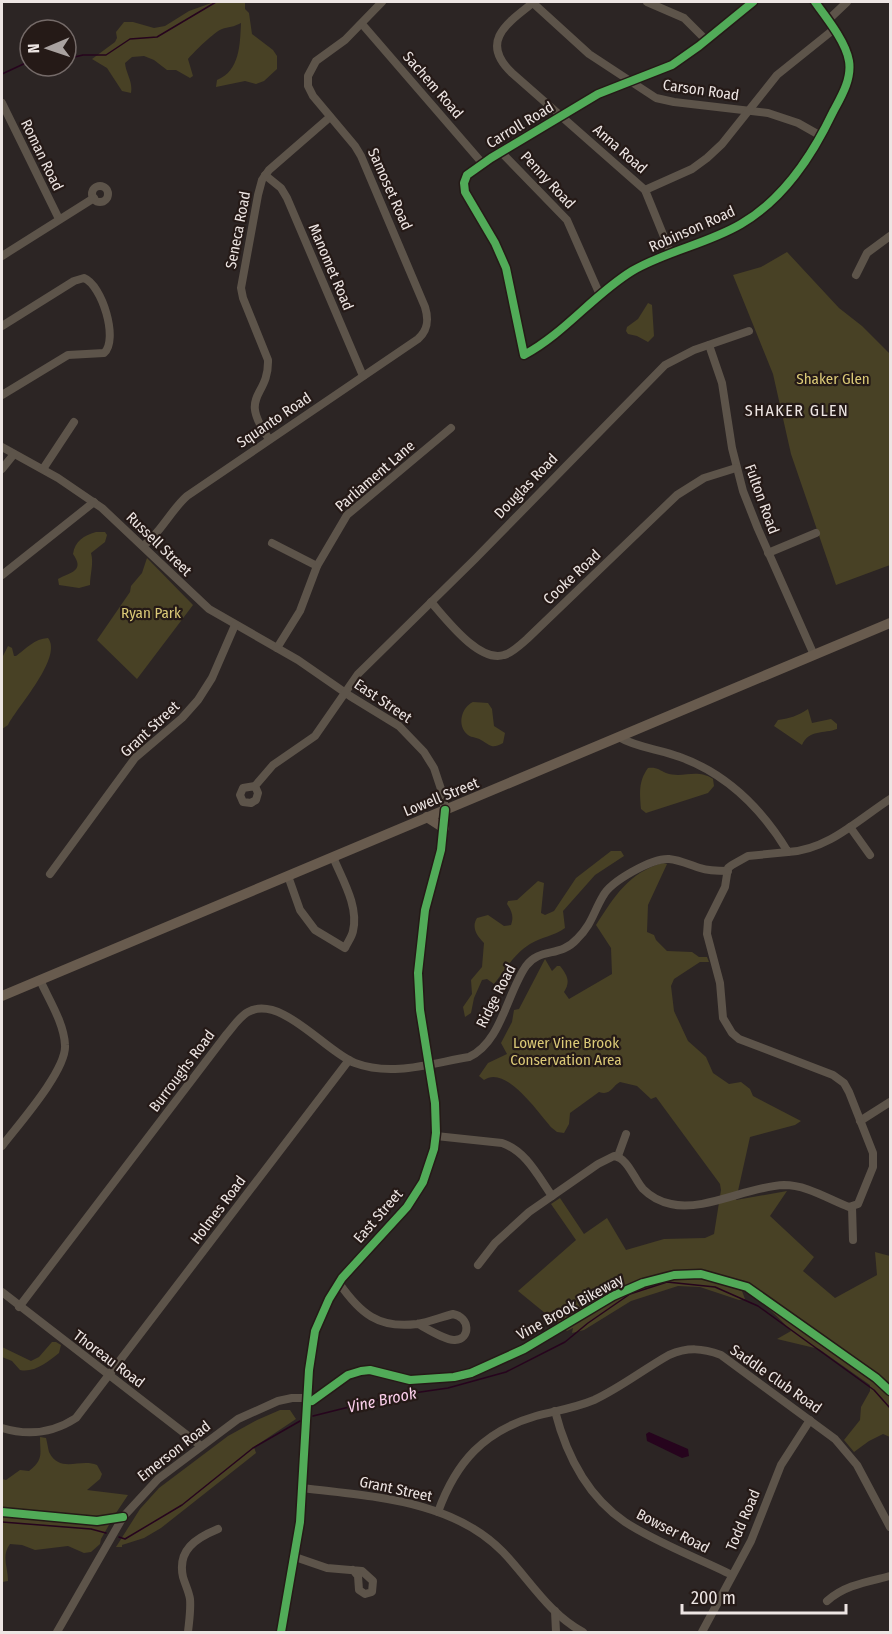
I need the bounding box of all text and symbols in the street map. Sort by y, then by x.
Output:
north arrow [18,18,78,78]
text: N [24,43,43,54]
street label: Sachem Road [399,48,467,122]
street label: Carson Road [662,76,740,104]
street label: Carroll Road [483,98,557,152]
street label: Roman Road [17,116,67,194]
street label: Anna Road [589,121,651,177]
street label: Samoset Road [364,145,416,233]
street label: Penny Road [517,148,579,212]
street label: Seneca Road [222,190,254,270]
street label: Robinson Road [646,202,738,256]
street label: Manomet Road [305,221,357,313]
park label: Shaker Glen [796,370,870,388]
street label: Squanto Road [233,389,315,451]
district label: SHAKER GLEN [745,401,849,420]
street label: Parliament Lane [332,437,418,515]
street label: Douglas Road [490,450,562,522]
street label: Fulton Road [741,462,783,536]
street label: Russell Street [122,508,196,580]
street label: Cooke Road [540,546,604,608]
park label: Ryan Park [121,604,181,622]
street label: East Street [351,675,415,727]
street label: Grant Street [117,697,183,761]
street label: Lowell Street [401,774,481,820]
street label: Ridge Road [472,961,520,1031]
street label: Burroughs Road [145,1027,219,1115]
park label: Lower Vine Brook Conservation Area [510,1034,622,1069]
street label: Holmes Road [186,1172,250,1248]
street label: East Street [350,1185,406,1247]
street label: Vine Brook Bikeway [513,1270,627,1344]
street label: Thoreau Road [70,1326,148,1392]
street label: Saddle Club Road [727,1341,825,1417]
water label: Vine Brook [346,1383,418,1417]
street label: Emerson Road [134,1417,214,1485]
street label: Grant Street [358,1473,434,1506]
street label: Todd Road [722,1487,764,1553]
street label: Bowser Road [633,1505,713,1557]
scale bar [682,1577,846,1615]
text: 200 m [691,1587,736,1609]

